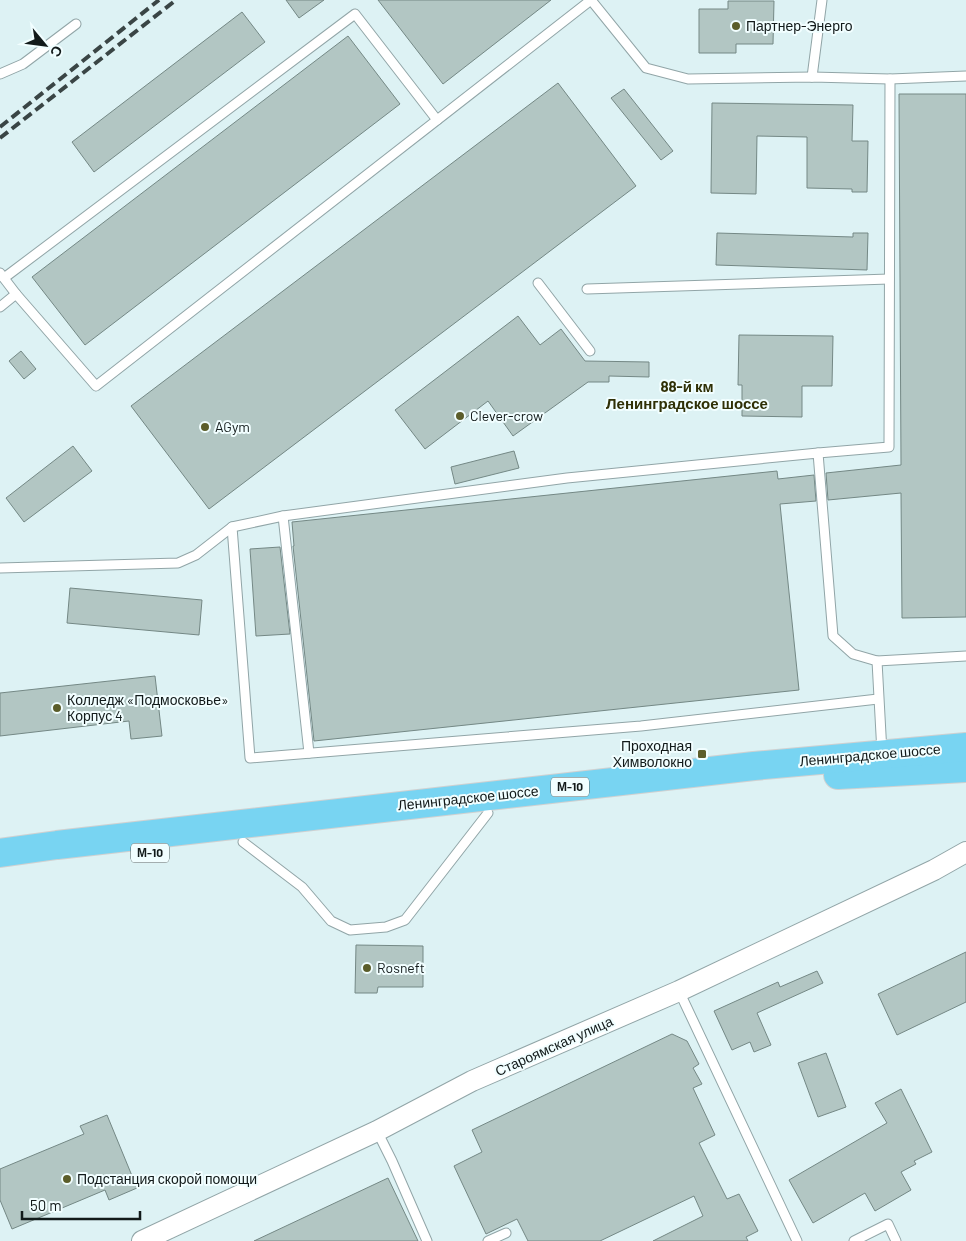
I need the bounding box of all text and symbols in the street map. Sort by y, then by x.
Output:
place label: Партнер-Энерго [746,17,853,34]
north arrow [20,20,70,70]
marker: Партнер-Энерго [730,20,742,32]
text: С [47,43,67,60]
district label: 88-й км Ленинградское шоссе [606,377,768,412]
place label: Clever-crow [470,407,543,424]
marker: Clever-crow [454,410,466,422]
place label: AGym [215,418,250,435]
marker: AGym [199,421,211,433]
place label: Колледж «Подмосковье» Корпус 4 [67,691,229,724]
marker: Колледж «Подмосковье» Корпус 4 [51,702,63,714]
place label: Проходная Химволокно [613,737,692,770]
street label: Ленинградское шоссе [799,740,941,769]
marker: Проходная Химволокно [696,748,708,760]
road number: М-10 [551,778,589,796]
street label: Ленинградское шоссе [397,782,539,813]
road number: М-10 [131,844,169,862]
place label: Rosneft [377,959,425,976]
marker: Rosneft [361,962,373,974]
street label: Староямская улица [492,1012,615,1079]
place label: Подстанция скорой помощи [77,1170,257,1187]
marker: Подстанция скорой помощи [61,1173,73,1185]
scale bar [22,1188,140,1220]
text: 50 m [30,1196,62,1214]

